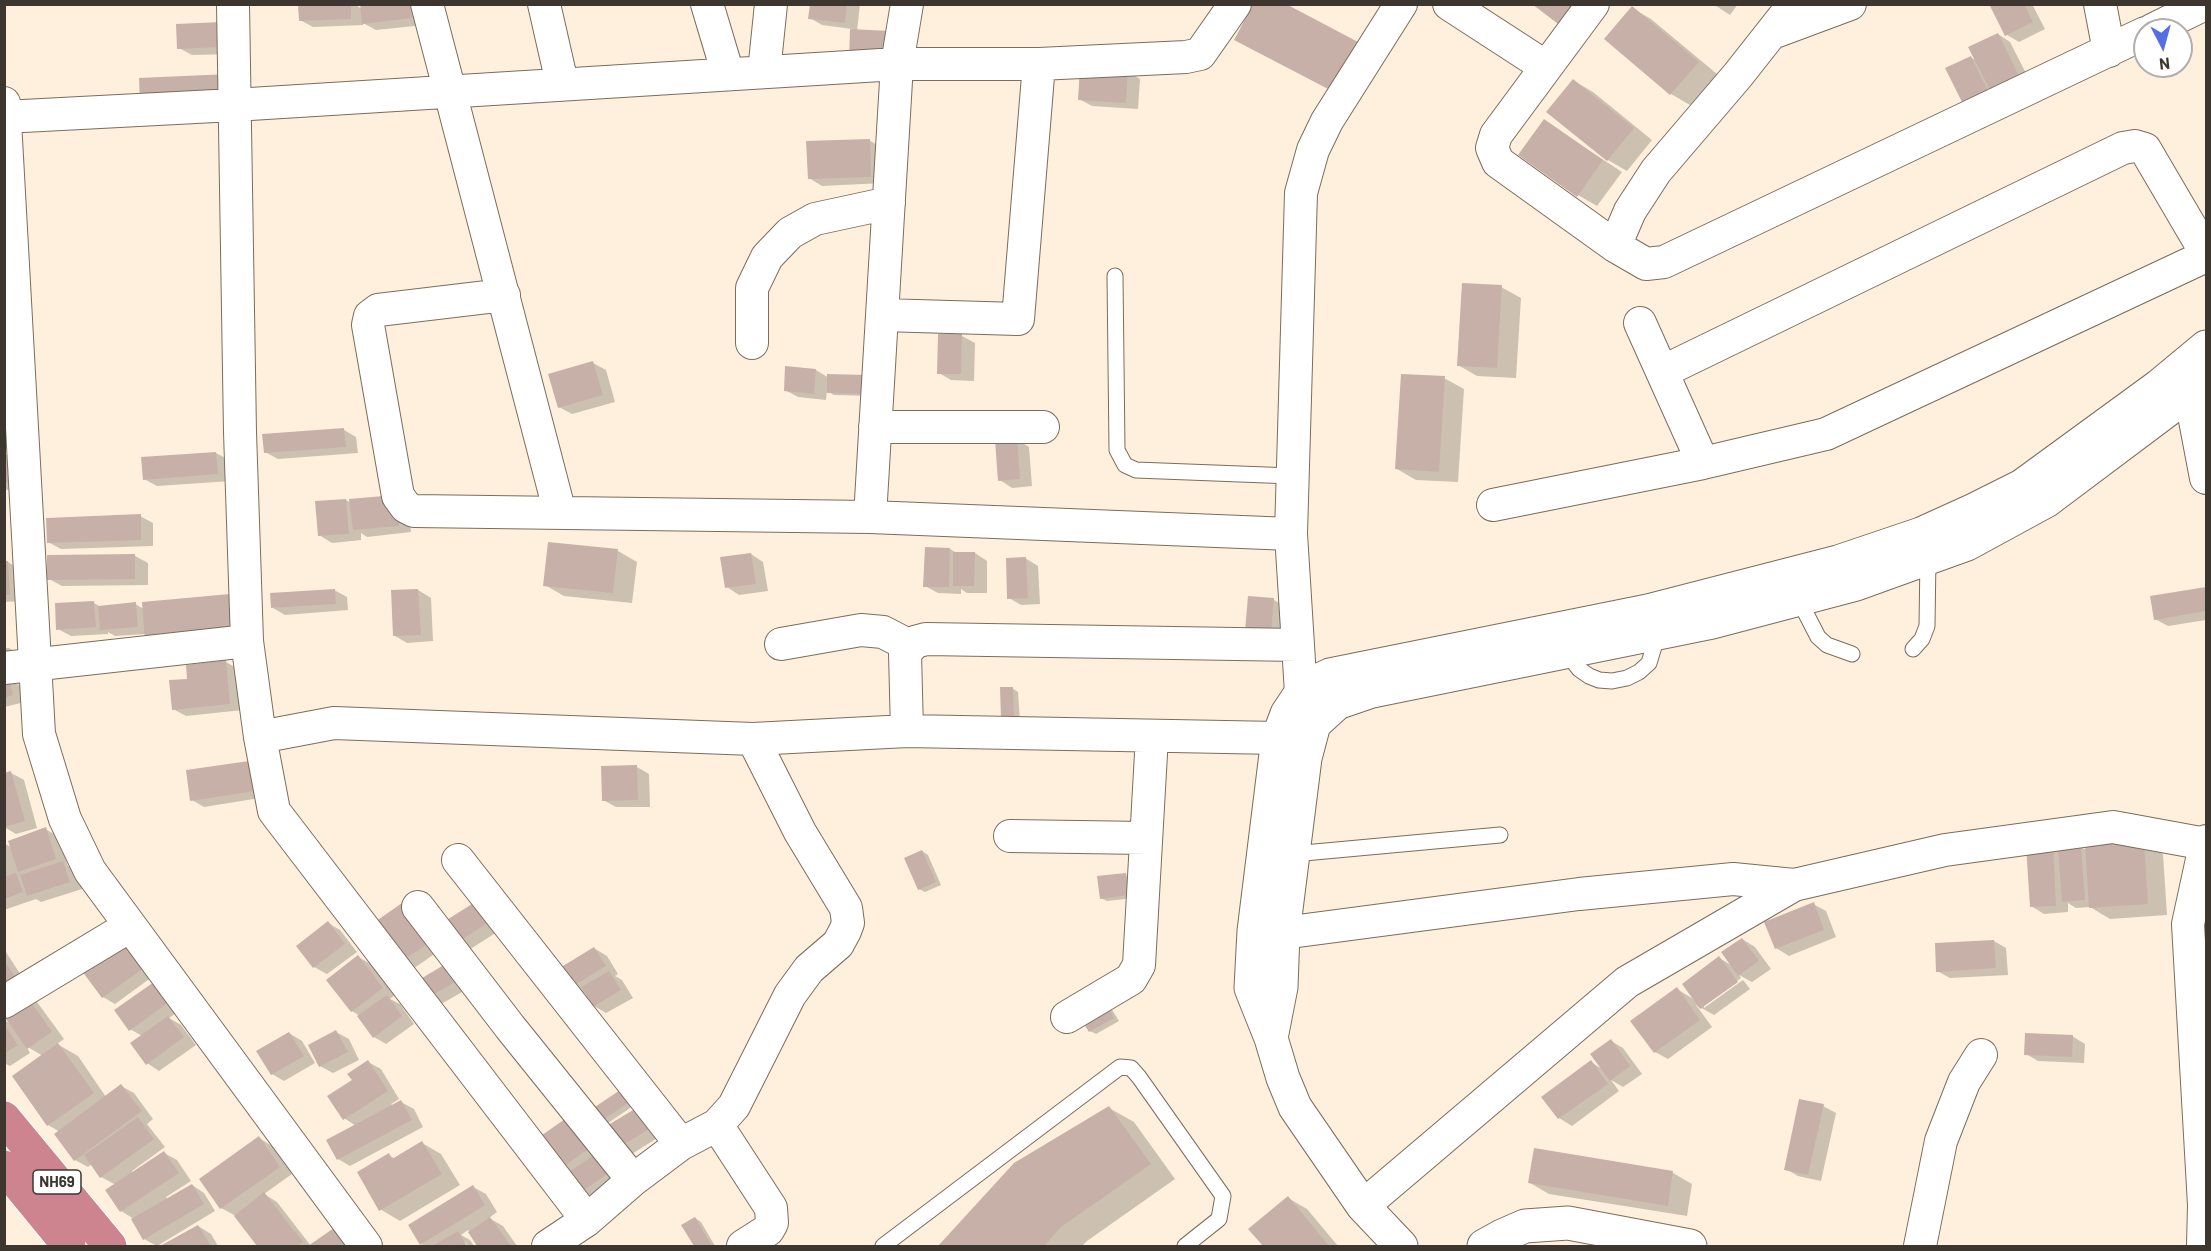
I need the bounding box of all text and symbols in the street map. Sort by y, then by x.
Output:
north arrow [2133,18,2193,78]
text: N [2158,54,2171,74]
road number: NH69 [33,1170,81,1194]

